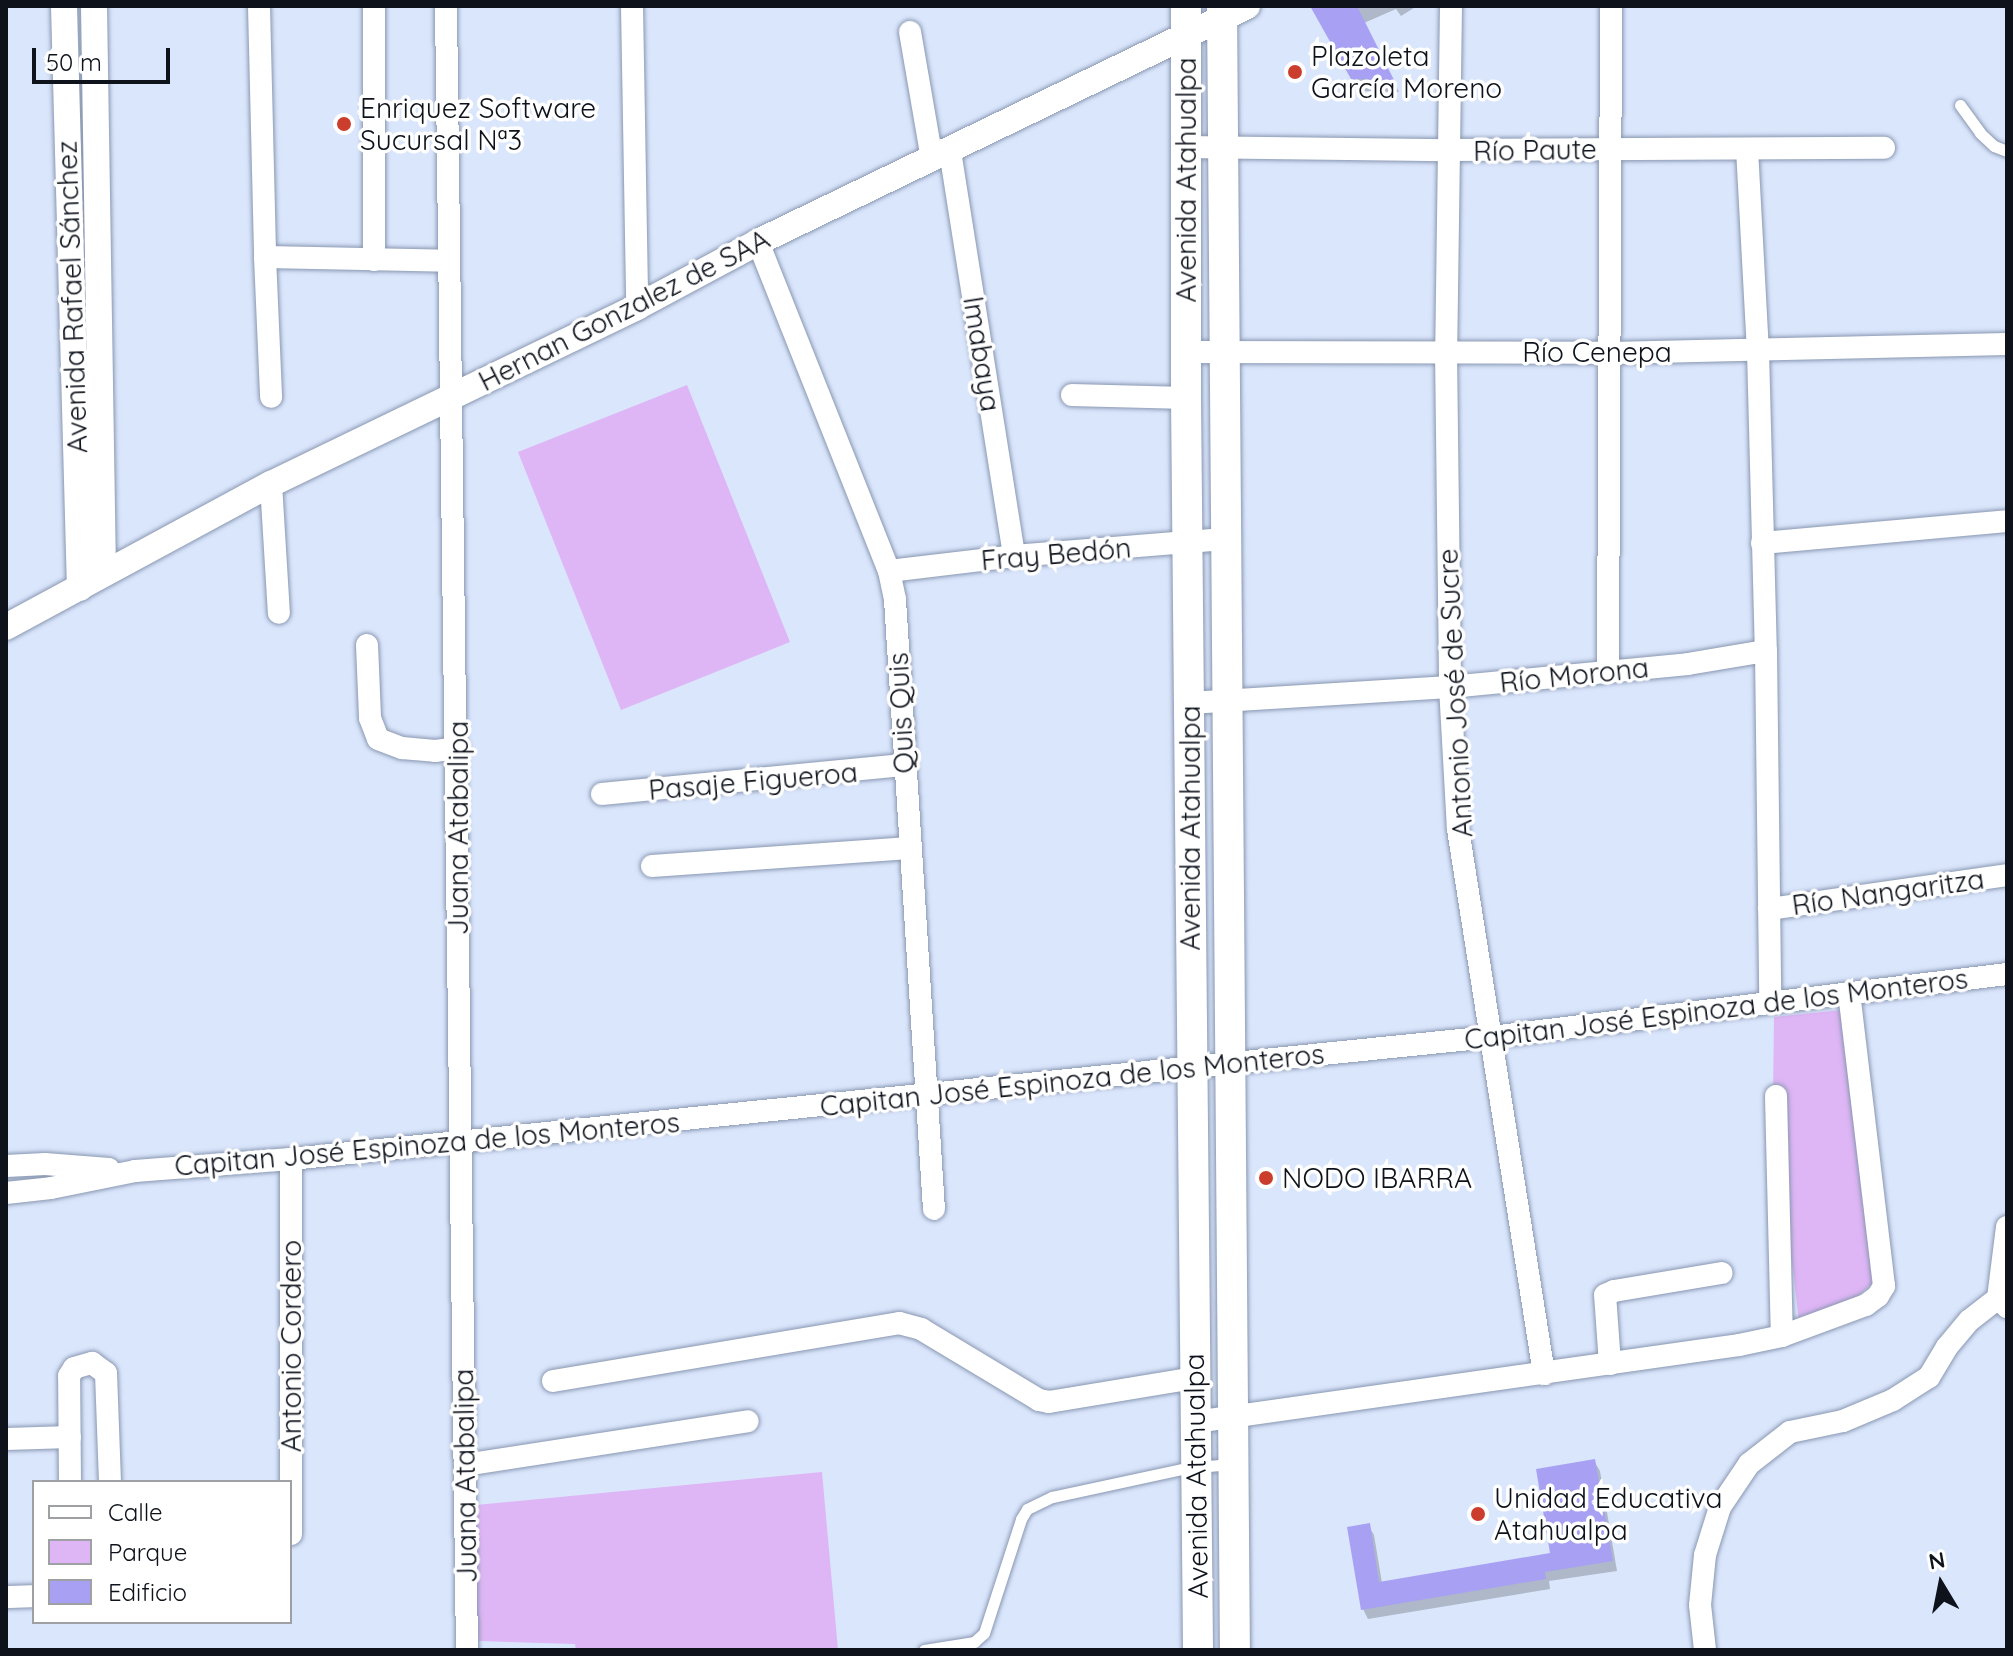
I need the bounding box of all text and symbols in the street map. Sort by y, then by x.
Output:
scale bar [36,32,174,82]
place label: Plazoleta García Moreno [1311,39,1502,105]
text: 50 m [46,47,102,77]
street label: Avenida Atahualpa [1169,57,1203,303]
marker: Plazoleta García Moreno [1286,63,1304,81]
place label: Enriquez Software Sucursal Nª3 [360,91,596,157]
marker: Enriquez Software Sucursal Nª3 [335,115,353,133]
street label: Río Paute [1473,132,1597,168]
street label: Avenida Rafael Sánchez [50,140,94,454]
street label: Hernan Gonzalez de SAA [473,222,775,398]
street label: Imabaya [956,294,1008,414]
street label: Río Cenepa [1522,335,1672,369]
street label: Fray Bedón [980,531,1132,577]
street label: Antonio José de Sucre [1431,548,1479,838]
street label: Río Morona [1498,650,1650,700]
street label: Quis Quis [881,652,921,774]
street label: Avenida Atahualpa [1173,705,1207,951]
street label: Juana Atabalipa [441,721,475,935]
street label: Pasaje Figueroa [647,755,859,807]
street label: Río Nangaritza [1790,862,1986,922]
street label: Capitan José Espinoza de los Monteros [1462,961,1970,1057]
street label: Capitan José Espinoza de los Monteros [818,1037,1326,1123]
street label: Capitan José Espinoza de los Monteros [173,1105,681,1183]
place label: NODO IBARRA [1282,1161,1472,1195]
marker: NODO IBARRA [1257,1169,1275,1187]
street label: Antonio Cordero [274,1240,308,1452]
street label: Avenida Atahualpa [1177,1353,1215,1599]
street label: Juana Atabalipa [446,1368,484,1584]
legend [32,1480,292,1624]
place label: Unidad Educativa Atahualpa [1494,1481,1722,1547]
text: Calle [108,1497,163,1527]
marker: Unidad Educativa Atahualpa [1469,1505,1487,1523]
text: Parque [108,1537,187,1567]
north arrow [1901,1544,1981,1624]
text: N [1926,1545,1947,1576]
text: Edificio [108,1577,187,1607]

